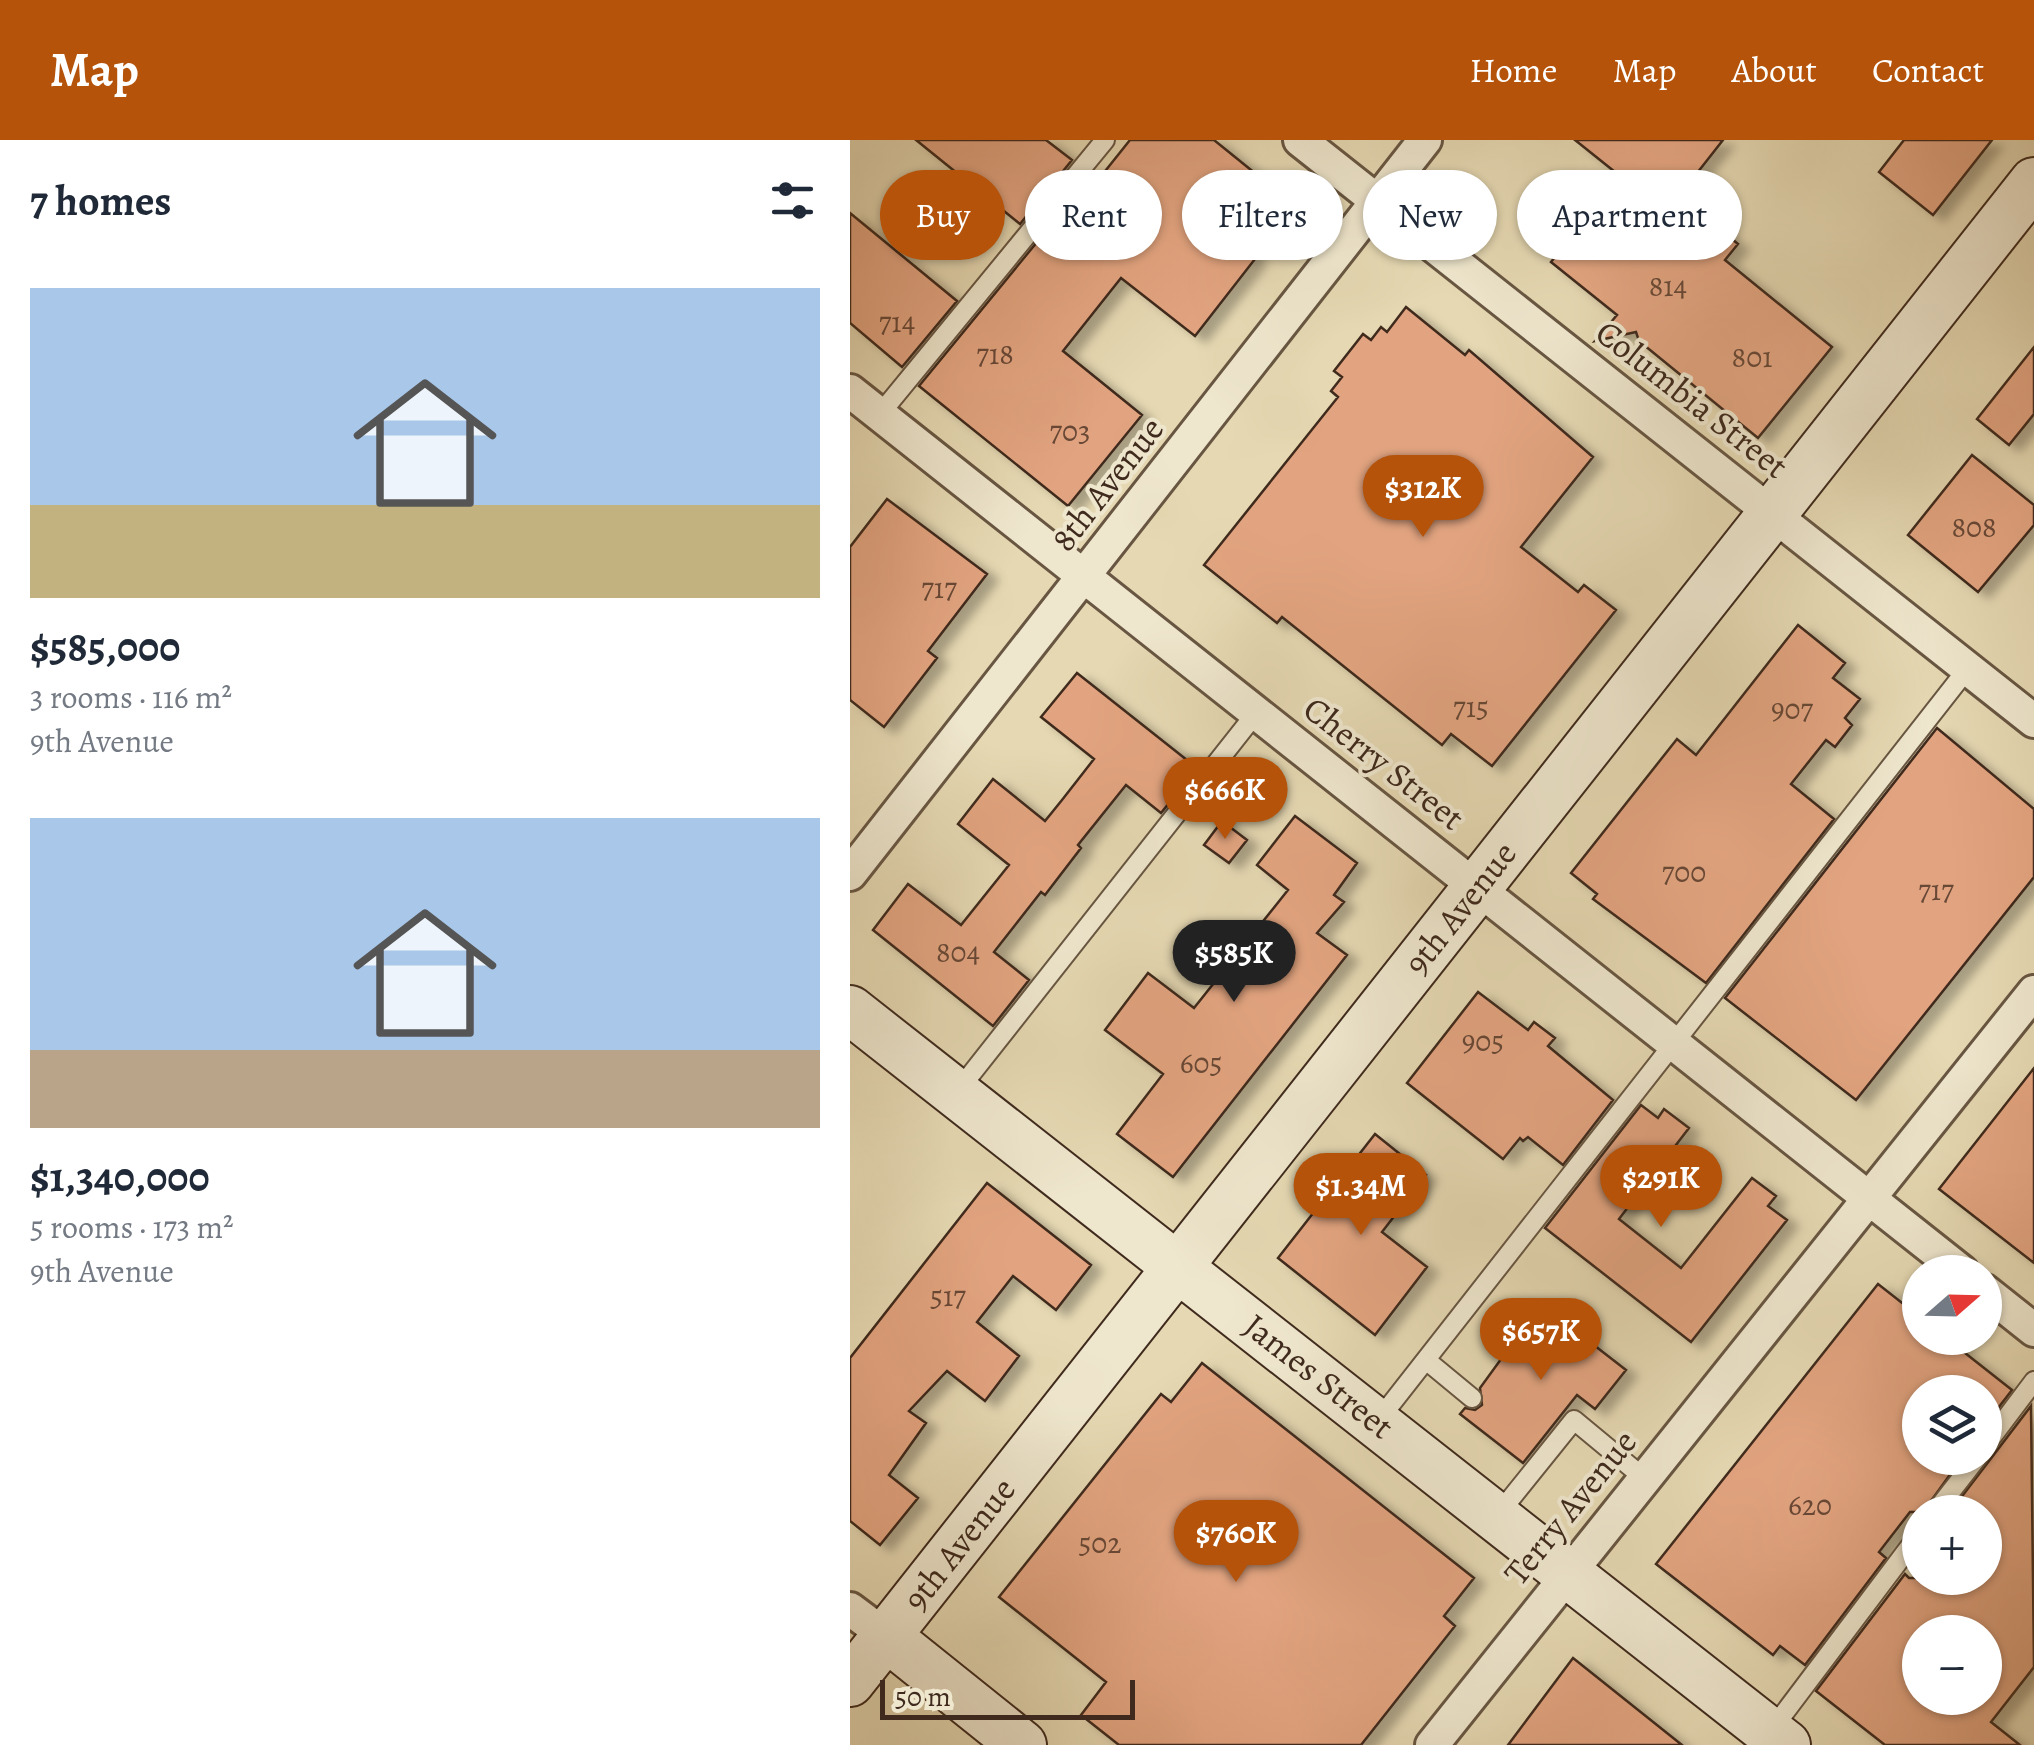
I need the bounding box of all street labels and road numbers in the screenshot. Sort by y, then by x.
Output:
street label: Columbia Street [1586,309,1798,489]
street label: 8th Avenue [1039,407,1175,561]
street label: Cherry Street [1293,685,1475,841]
street label: 9th Avenue [1393,831,1527,985]
street label: James Street [1234,1302,1404,1450]
street label: Terry Avenue [1493,1419,1647,1595]
street label: 9th Avenue [892,1467,1026,1621]

